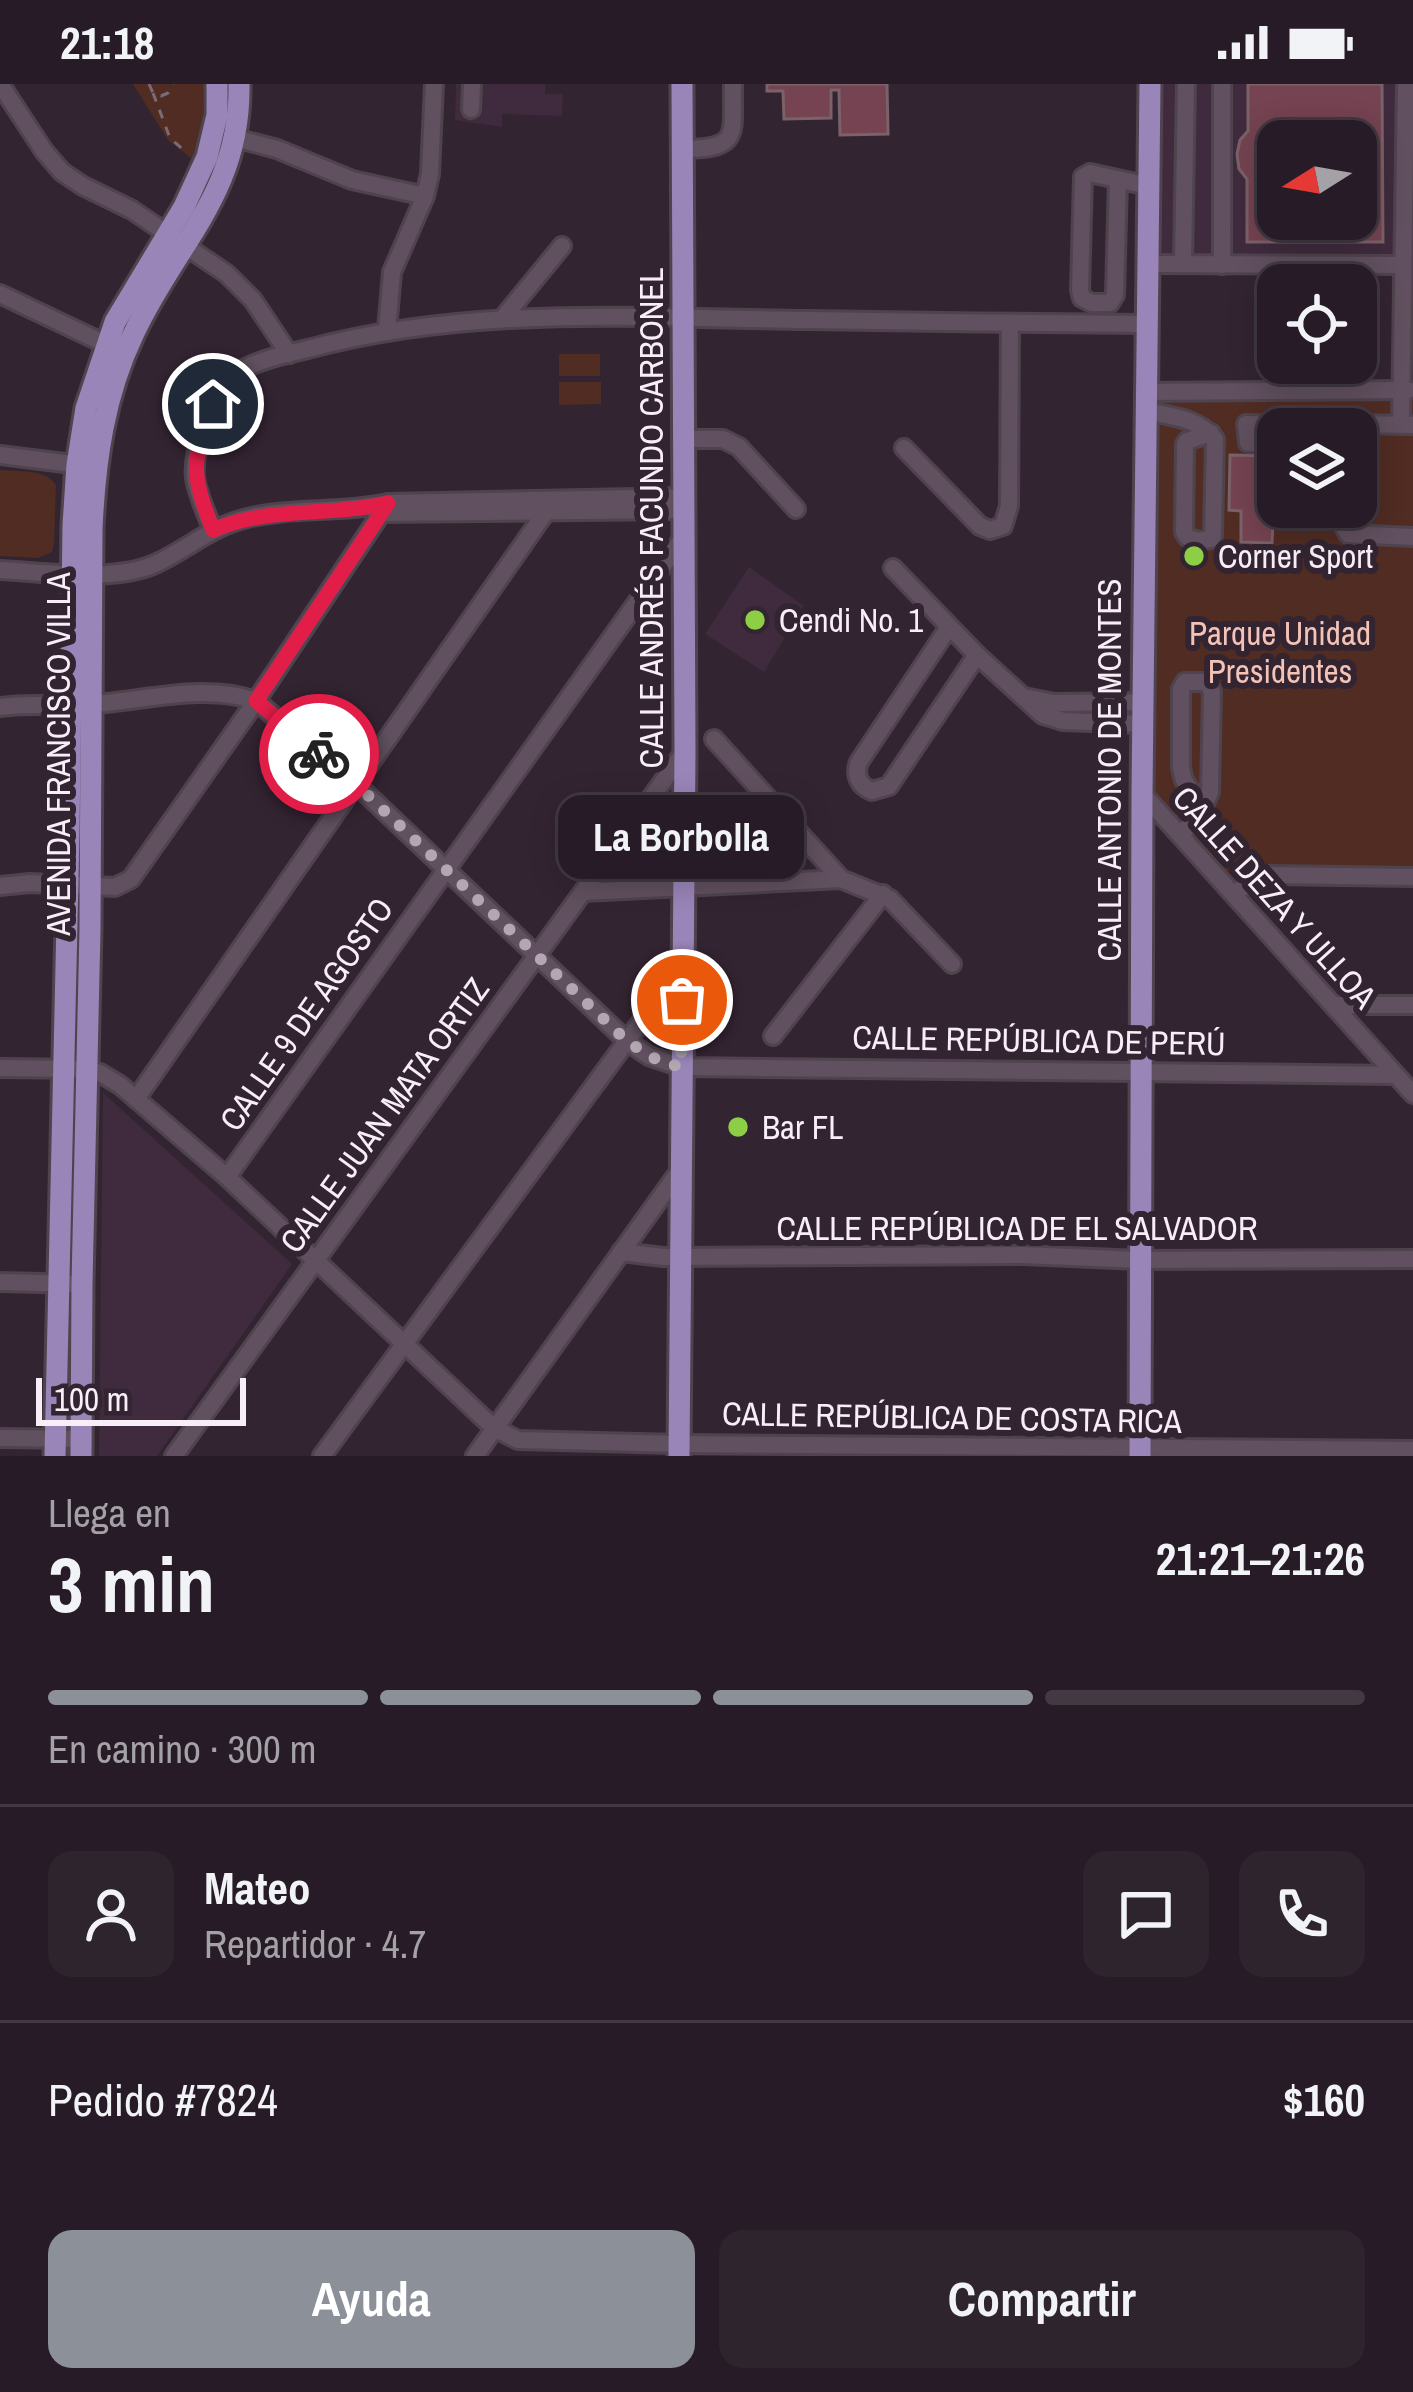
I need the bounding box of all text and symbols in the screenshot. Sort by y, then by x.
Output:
text: 21:18 [60,12,154,73]
north arrow [1257,120,1377,240]
map controls [1257,120,1377,528]
button: locate [1257,264,1377,384]
street label: CALLE ANDRÉS FACUNDO CARBONEL [629,268,673,768]
pin [162,353,264,455]
icon: home [180,371,246,437]
button: layers [1257,408,1377,528]
place label: Corner Sport [1218,534,1373,578]
marker: Corner Sport [1181,543,1207,569]
street label: AVENIDA FRANCISCO VILLA [36,571,80,937]
street label: CALLE ANTONIO DE MONTES [1087,579,1131,962]
place label: Cendi No. 1 [779,598,923,642]
marker: Cendi No. 1 [742,607,768,633]
park label: Parque Unidad Presidentes [1189,611,1371,693]
courier [259,694,379,814]
icon: bike [286,721,352,787]
street label: CALLE DEZA Y ULLOA [1163,776,1387,1018]
callout: La Borbolla [559,796,805,880]
text: La Borbolla [593,811,769,863]
street label: CALLE 9 DE AGOSTO [209,889,403,1139]
pin [631,949,733,1051]
icon: bag [649,967,715,1033]
street label: CALLE JUAN MATA ORTIZ [269,969,499,1261]
street label: CALLE REPÚBLICA DE PERÚ [852,1015,1226,1065]
place label: Bar FL [762,1105,843,1149]
marker: Bar FL [725,1114,751,1140]
street label: CALLE REPÚBLICA DE EL SALVADOR [777,1206,1257,1250]
scale bar [36,1372,246,1425]
text: 100 m [54,1377,129,1421]
street label: CALLE REPÚBLICA DE COSTA RICA [722,1391,1183,1443]
text: Llega en [48,1487,171,1539]
text: 21:21–21:26 [1156,1528,1365,1589]
text: 3 min [48,1531,215,1636]
text: En camino · 300 m [48,1723,316,1775]
button: person [48,1851,174,1977]
button: chat [1083,1851,1209,1977]
button: phone [1239,1851,1365,1977]
text: Mateo [204,1857,311,1918]
text: Repartidor · 4.7 [204,1918,426,1970]
text: Pedido #7824 [48,2069,278,2130]
text: $160 [1283,2069,1365,2130]
button: Ayuda [48,2230,695,2368]
button: Compartir [719,2230,1365,2368]

